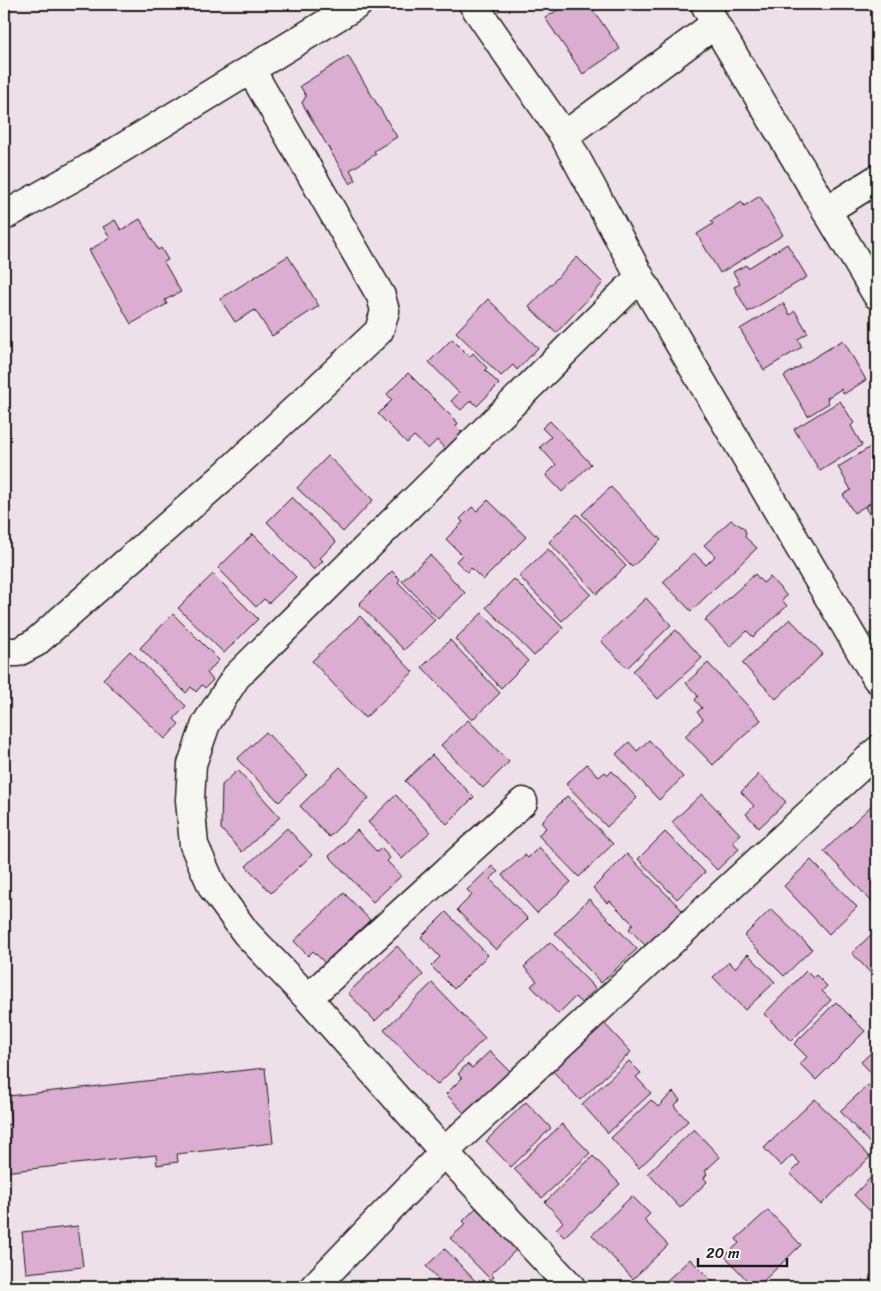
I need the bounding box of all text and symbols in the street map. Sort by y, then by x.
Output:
scale bar [698,1236,787,1268]
text: 20 m [706,1240,740,1266]

